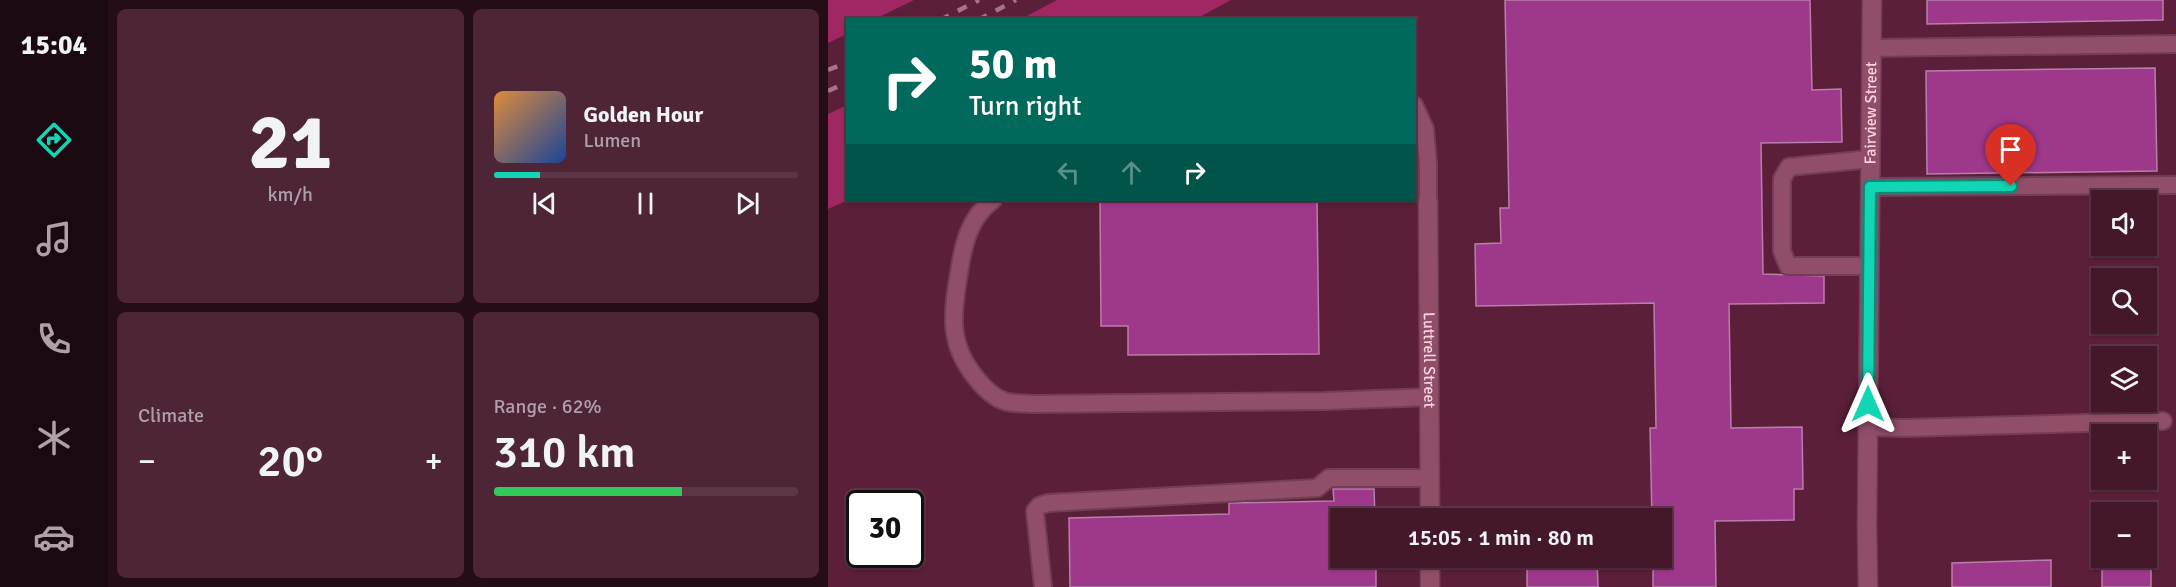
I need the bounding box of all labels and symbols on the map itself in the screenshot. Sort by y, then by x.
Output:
street label: Fairview Street [1860,61,1881,165]
pin [1985,124,2036,186]
street label: Luttrell Street [1419,312,1439,408]
position arrow [1836,372,1900,436]
speed limit sign: 30 [846,490,924,568]

